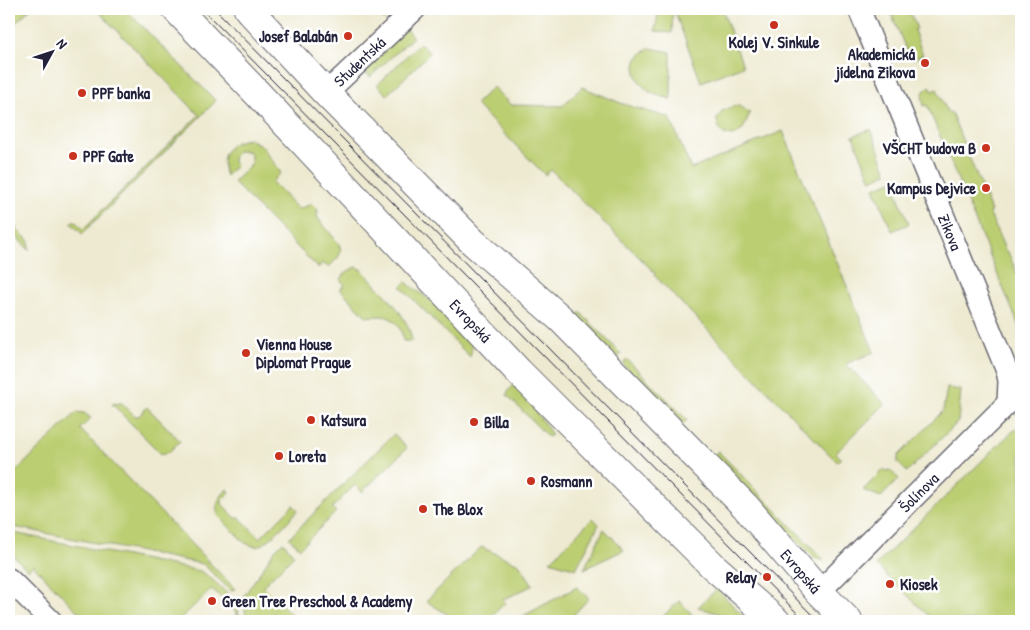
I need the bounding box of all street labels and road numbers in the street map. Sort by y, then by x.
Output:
street label: Studentská [329,32,390,91]
street label: Zikova [933,211,967,254]
street label: Evropská [445,294,497,347]
street label: Šolínova [894,468,943,517]
street label: Evropská [776,544,826,598]

